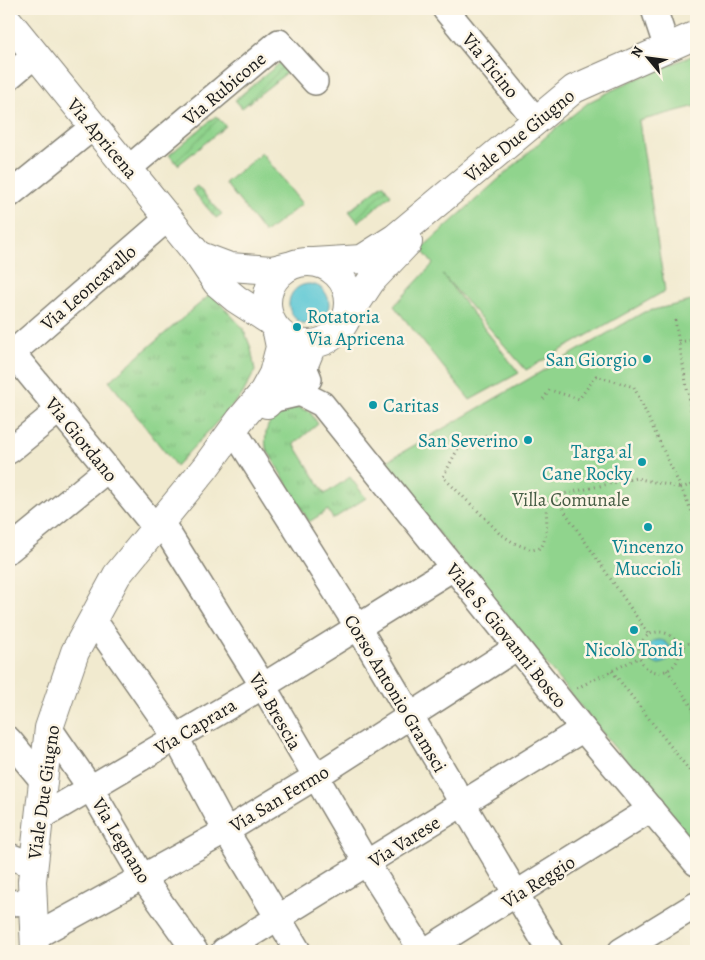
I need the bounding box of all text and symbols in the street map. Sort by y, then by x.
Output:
street label: Via Ticino [455,27,525,104]
north arrow [622,32,672,82]
text: N [626,43,648,61]
street label: Via Rubicone [177,46,272,132]
street label: Viale Due Giugno [458,83,580,189]
street label: Via Apricena [60,92,144,185]
street label: Via Leoncavallo [34,239,142,337]
place label: Rotatoria Via Apricena [306,304,405,352]
marker: Rotatoria Via Apricena [291,321,303,333]
place label: San Giorgio [546,347,637,373]
marker: San Giorgio [641,353,653,365]
street label: Via Giordano [38,391,123,487]
place label: Caritas [383,393,439,419]
marker: Caritas [367,399,379,411]
place label: San Severino [418,428,518,454]
marker: San Severino [522,434,534,446]
place label: Targa al Cane Rocky [542,439,633,487]
marker: Targa al Cane Rocky [636,456,648,468]
park label: Villa Comunale [511,487,630,513]
marker: Vincenzo Muccioli [642,521,654,533]
place label: Vincenzo Muccioli [611,534,684,582]
street label: Viale S. Giovanni Bosco [439,557,573,713]
street label: Corso Antonio Gramsci [338,610,453,777]
marker: Nicolò Tondi [628,624,640,636]
place label: Nicolò Tondi [585,637,683,663]
street label: Via Brescia [242,667,308,755]
street label: Via Caprara [149,692,242,762]
street label: Viale Due Giugno [22,723,66,862]
street label: Via San Fermo [224,759,334,839]
street label: Via Legnano [85,792,157,888]
street label: Via Varese [363,810,445,874]
street label: Via Reggio [496,849,580,915]

